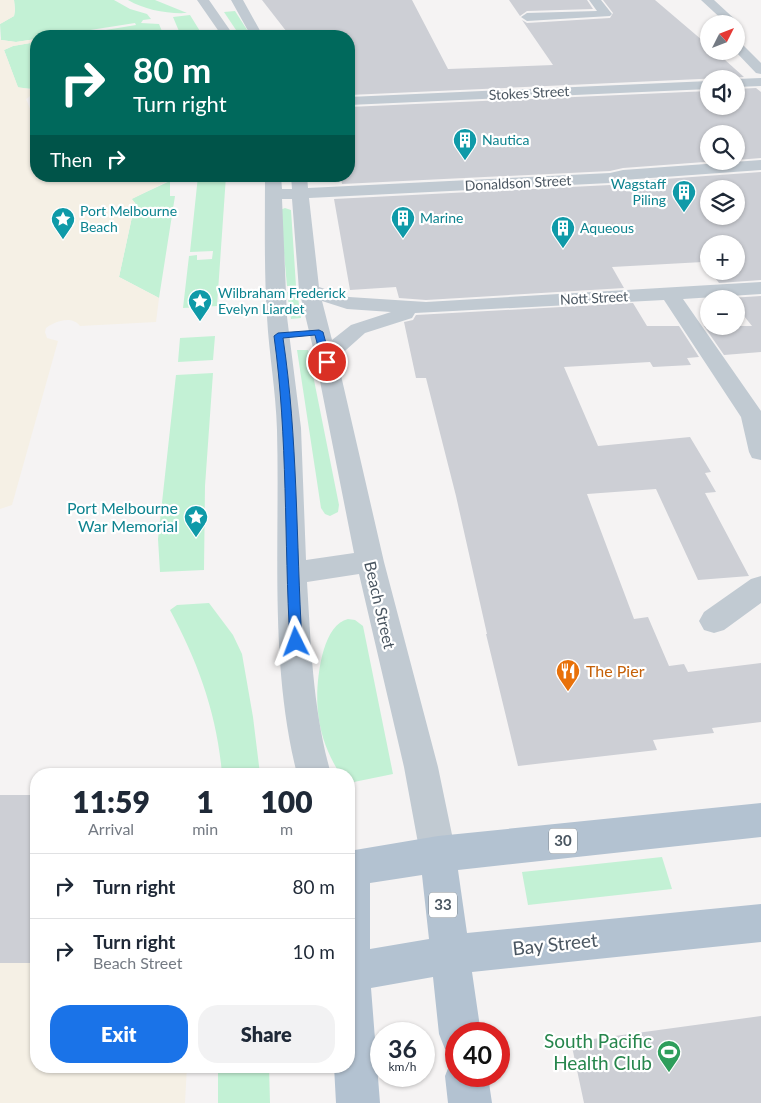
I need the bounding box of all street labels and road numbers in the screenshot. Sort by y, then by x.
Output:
street label: Stokes Street [488,82,570,103]
street label: Donaldson Street [464,171,572,194]
street label: Nott Street [559,287,629,308]
street label: Beach Street [361,559,400,651]
road number: 30 [549,828,577,854]
road number: 33 [429,892,457,918]
street label: Bay Street [511,928,599,959]

